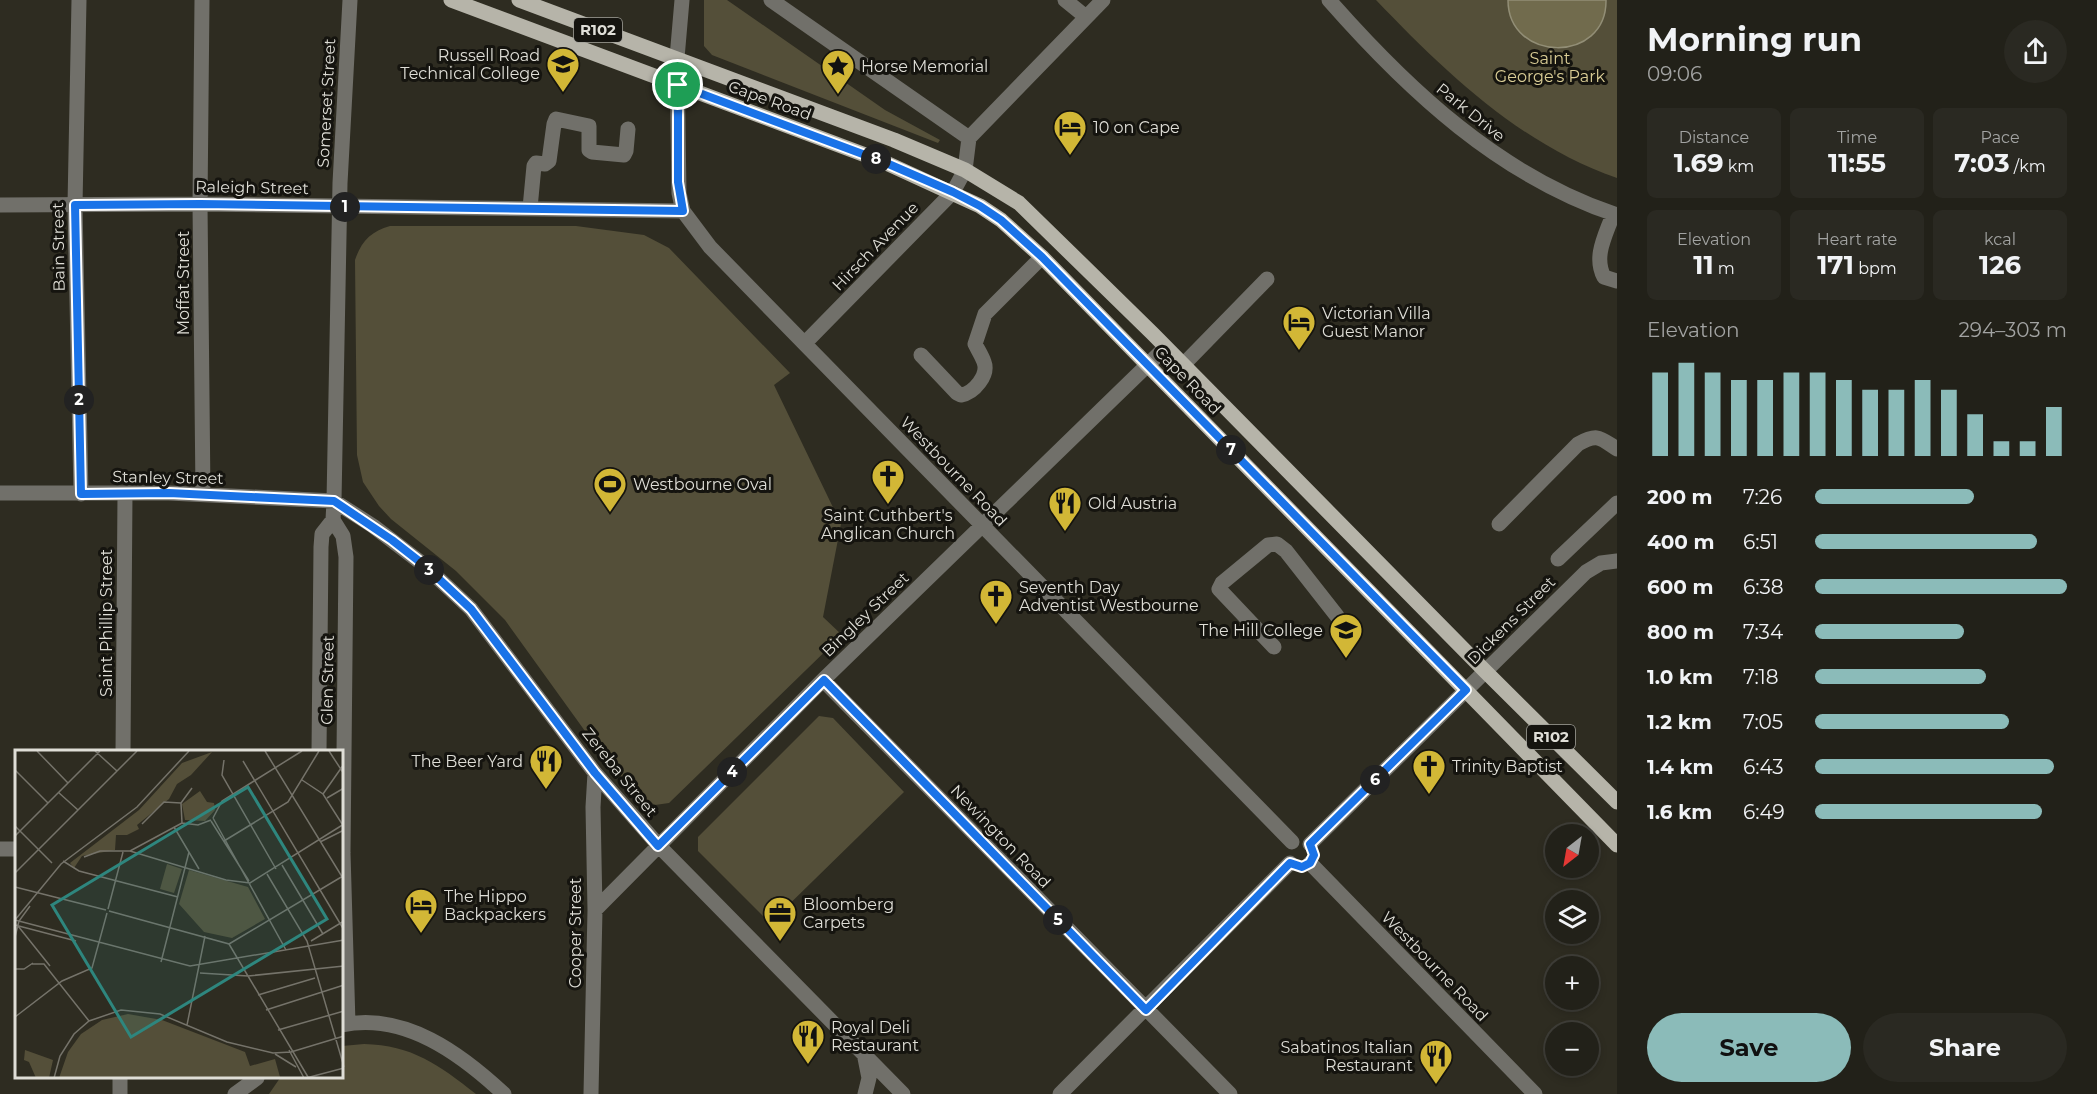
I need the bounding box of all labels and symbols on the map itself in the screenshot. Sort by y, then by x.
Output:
road number: R102 [574,18,622,42]
street label: Somerset Street [314,37,339,168]
place label: Russell Road Technical College [400,46,540,83]
school or university icon: Russell Road Technical College [545,46,581,93]
place icon: Horse Memorial [820,48,856,95]
park label: Saint George's Park [1495,49,1606,86]
place label: Horse Memorial [861,57,988,76]
pin [652,59,703,110]
street label: Cape Road [726,77,814,124]
street label: Park Drive [1433,79,1509,146]
hotel icon: 10 on Cape [1052,109,1088,156]
place label: 10 on Cape [1093,118,1180,137]
pin: 8 [861,144,891,174]
street label: Raleigh Street [195,177,309,198]
pin: 1 [330,192,360,222]
street label: Hirsch Avenue [828,198,922,295]
street label: Bain Street [48,202,69,292]
street label: Moffat Street [174,230,193,335]
hotel icon: Victorian Villa Guest Manor [1281,304,1317,351]
place label: Victorian Villa Guest Manor [1322,304,1431,341]
street label: Cape Road [1151,342,1225,418]
pin: 2 [64,385,94,415]
street label: Westbourne Road [896,412,1011,530]
pin: 7 [1216,435,1246,465]
church icon: Saint Cuthbert's Anglican Church [870,458,906,505]
sports icon: Westbourne Oval [592,466,628,513]
street label: Stanley Street [112,467,224,488]
place label: Westbourne Oval [633,475,772,494]
restaurant icon: Old Austria [1047,485,1083,532]
place label: Old Austria [1088,494,1177,513]
place label: Saint Cuthbert's Anglican Church [821,506,955,543]
street label: Saint Phillip Street [97,548,116,697]
pin: 3 [414,555,444,585]
street label: Bingley Street [818,568,913,661]
street label: Dickens Street [1463,572,1560,668]
church icon: Seventh Day Adventist Westbourne [978,578,1014,625]
place label: Seventh Day Adventist Westbourne [1019,578,1199,615]
school or university icon: The Hill College [1328,612,1364,659]
place label: The Hill College [1199,621,1323,640]
street label: Glen Street [317,634,338,725]
street label: Zereba Street [578,724,661,821]
road number: R102 [1527,725,1575,749]
restaurant icon: The Beer Yard [528,743,564,790]
church icon: Trinity Baptist [1411,748,1447,795]
inset map [15,750,344,1079]
place label: The Beer Yard [412,752,523,771]
pin: 4 [717,757,747,787]
place label: Trinity Baptist [1452,757,1563,776]
pin: 6 [1360,765,1390,795]
street label: Newington Road [947,781,1055,892]
north arrow [1545,824,1599,878]
street label: Cooper Street [566,877,585,988]
hotel icon: The Hippo Backpackers [403,887,439,934]
place label: The Hippo Backpackers [444,887,546,924]
office icon: Bloomberg Carpets [762,895,798,942]
place label: Bloomberg Carpets [803,895,894,932]
pin: 5 [1043,905,1073,935]
street label: Westbourne Road [1377,907,1492,1025]
restaurant icon: Royal Deli Restaurant [790,1018,826,1065]
place label: Royal Deli Restaurant [831,1018,919,1055]
place label: Sabatinos Italian Restaurant [1281,1038,1413,1075]
restaurant icon: Sabatinos Italian Restaurant [1418,1038,1454,1085]

